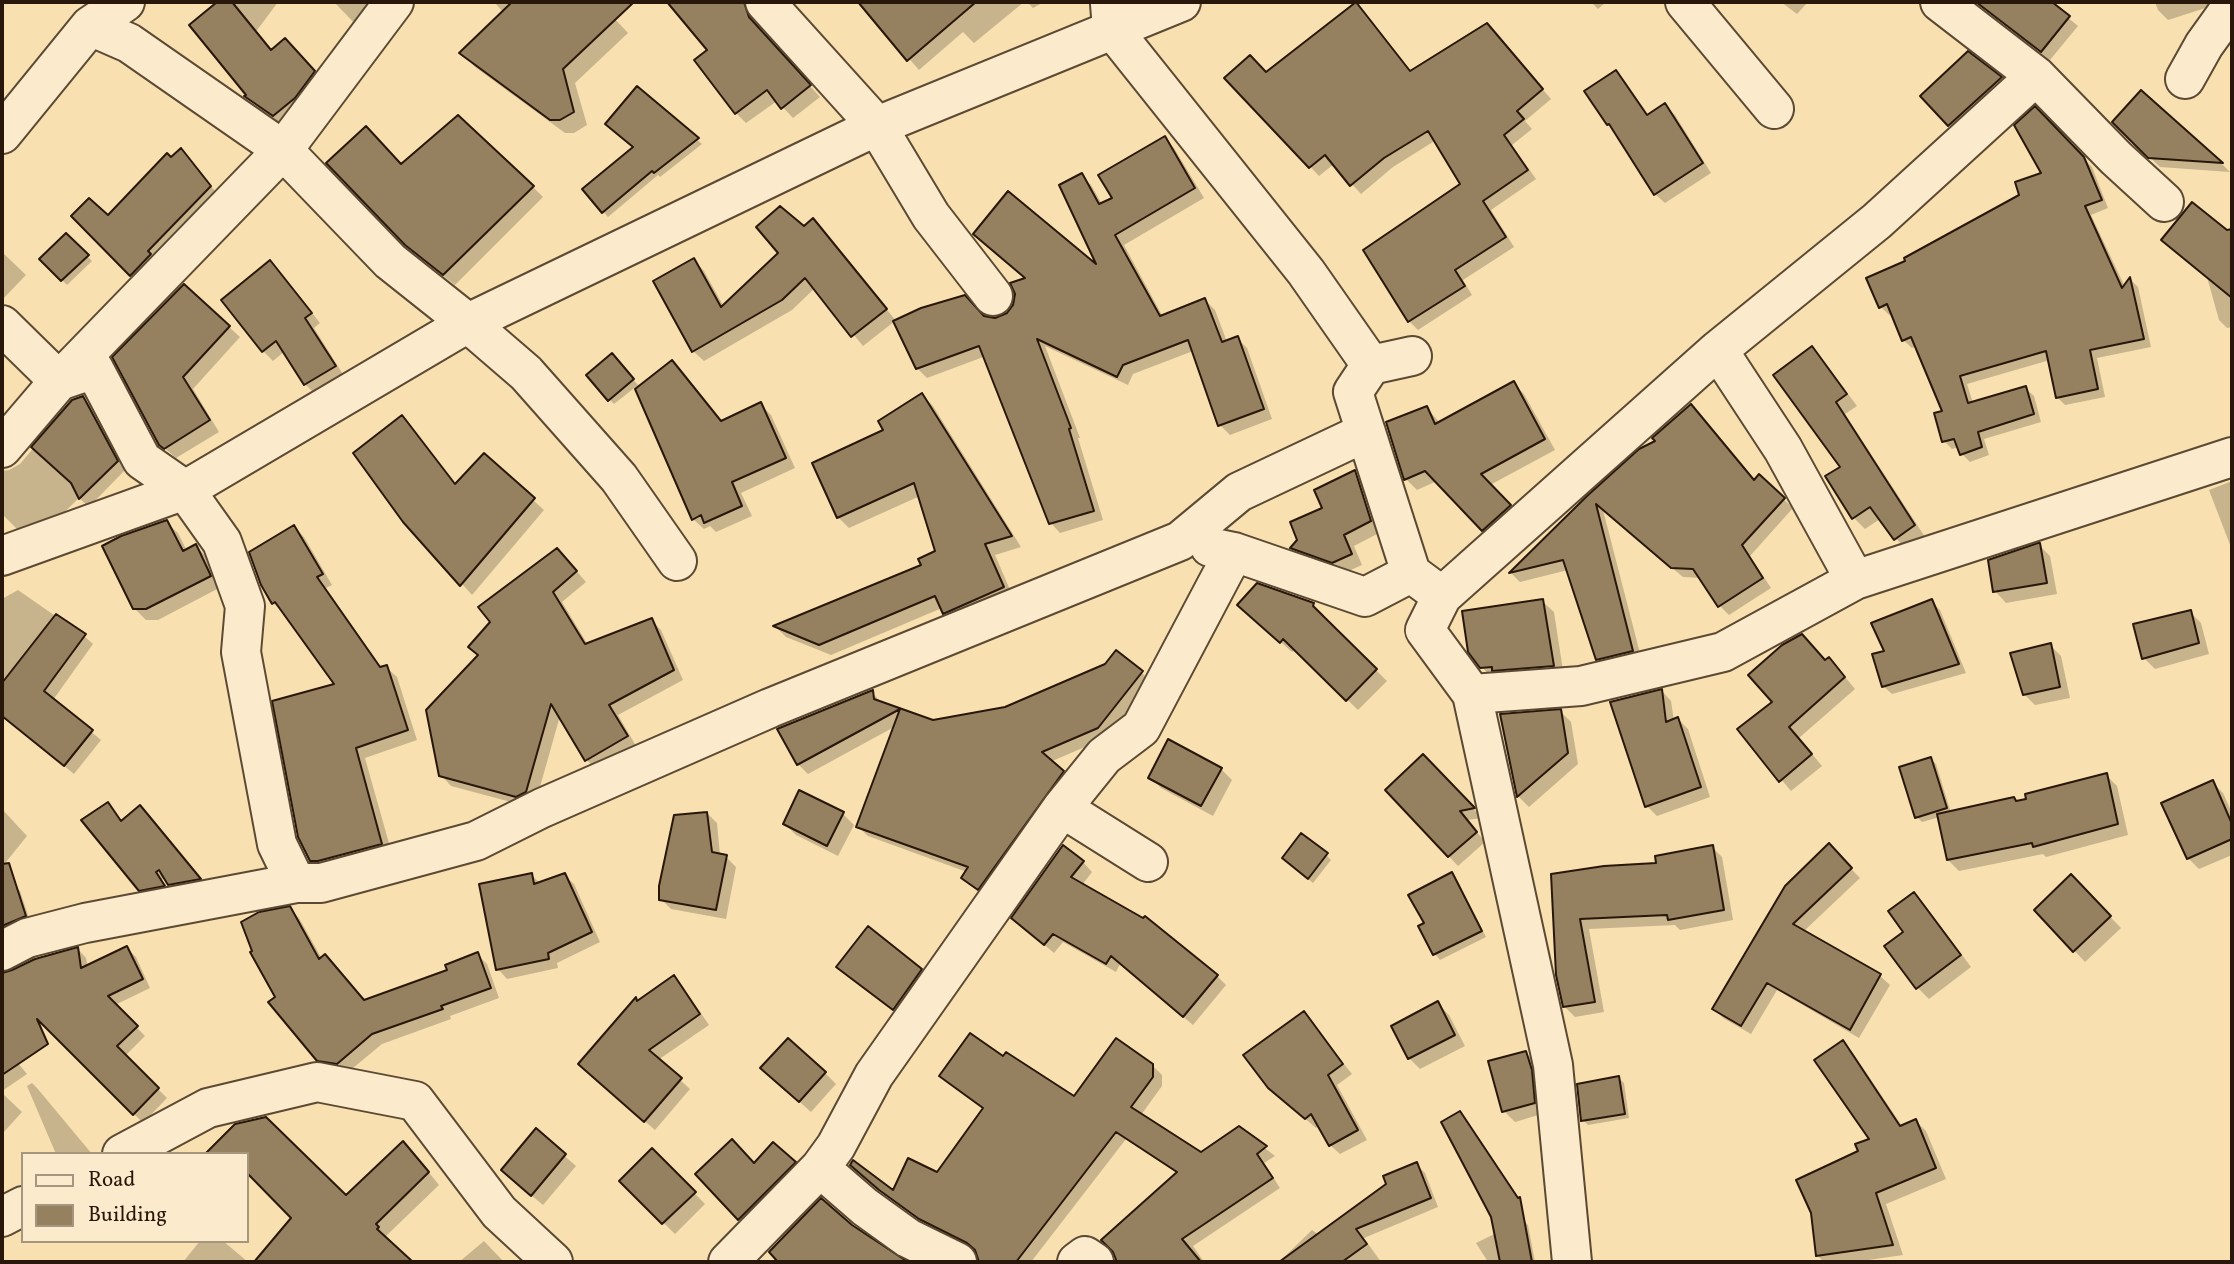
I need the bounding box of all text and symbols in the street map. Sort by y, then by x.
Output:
legend [21,1152,248,1243]
text: Road [88,1166,135,1195]
text: Building [88,1201,167,1230]

